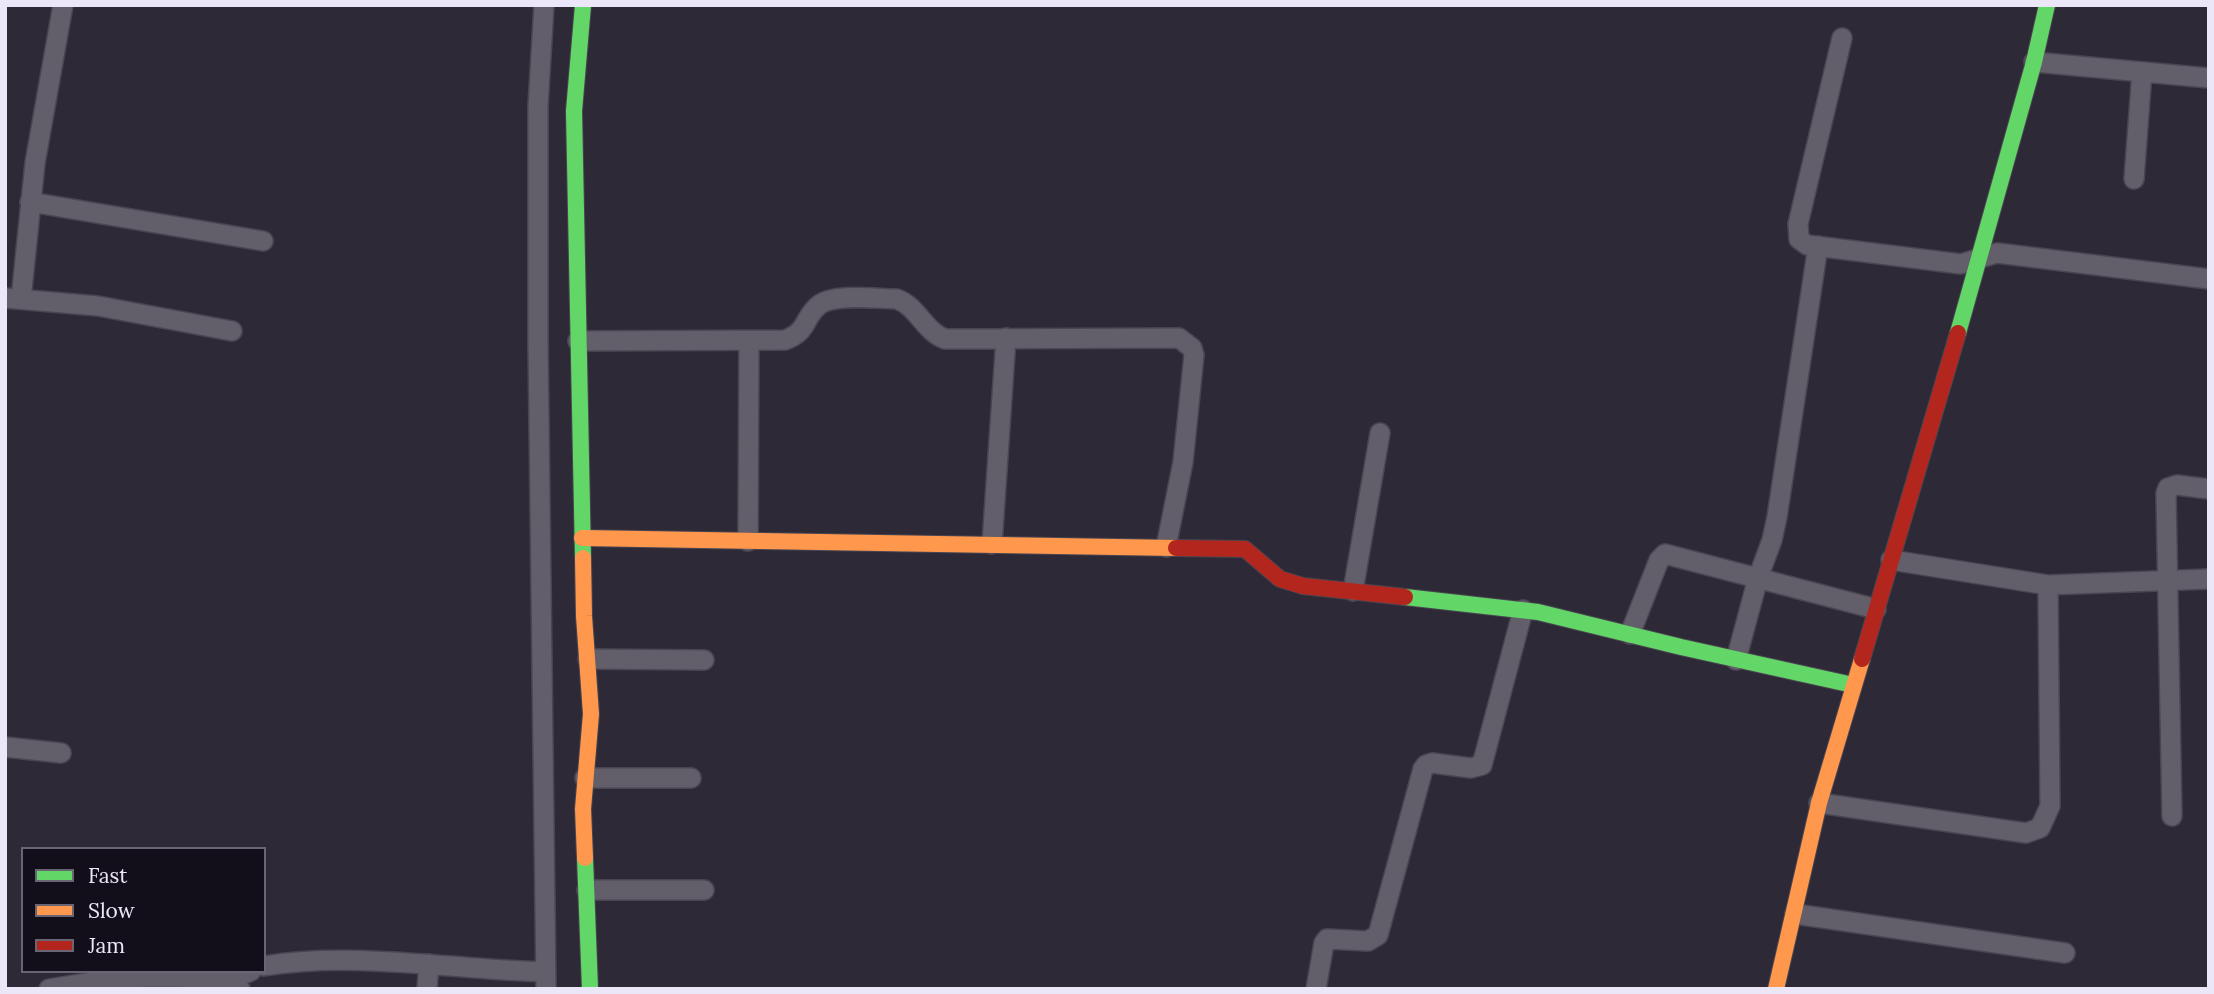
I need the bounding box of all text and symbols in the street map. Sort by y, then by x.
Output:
legend [21,847,266,973]
text: Fast [88,862,127,889]
text: Slow [88,897,135,924]
text: Jam [88,932,125,959]

